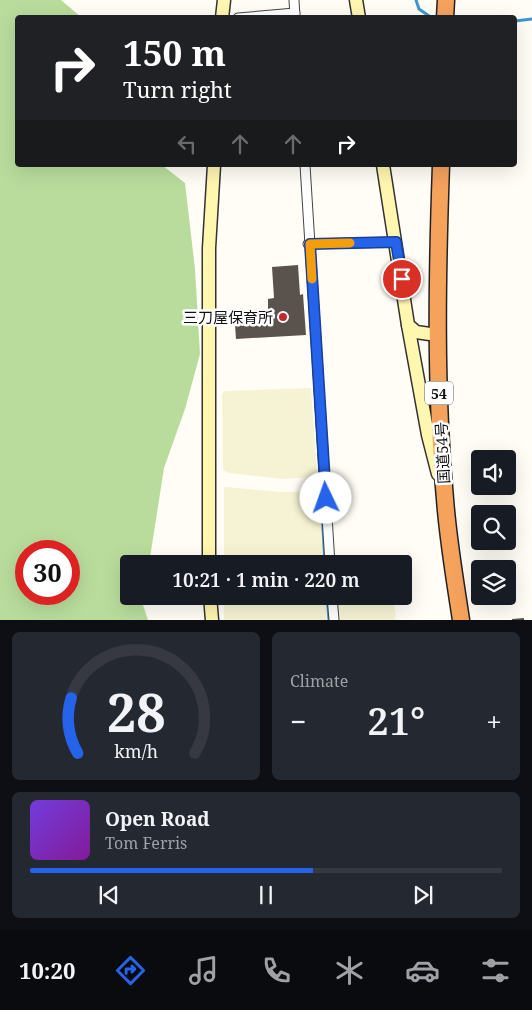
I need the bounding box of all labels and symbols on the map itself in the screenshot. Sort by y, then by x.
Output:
pin [381,258,423,300]
place label: 三刀屋保育所 [183,307,273,327]
marker: 三刀屋保育所 [277,311,289,323]
road number: 54 [425,382,453,404]
street label: 国道54号 [430,422,454,484]
position arrow [299,471,351,523]
speed limit sign: 30 [15,540,80,605]

